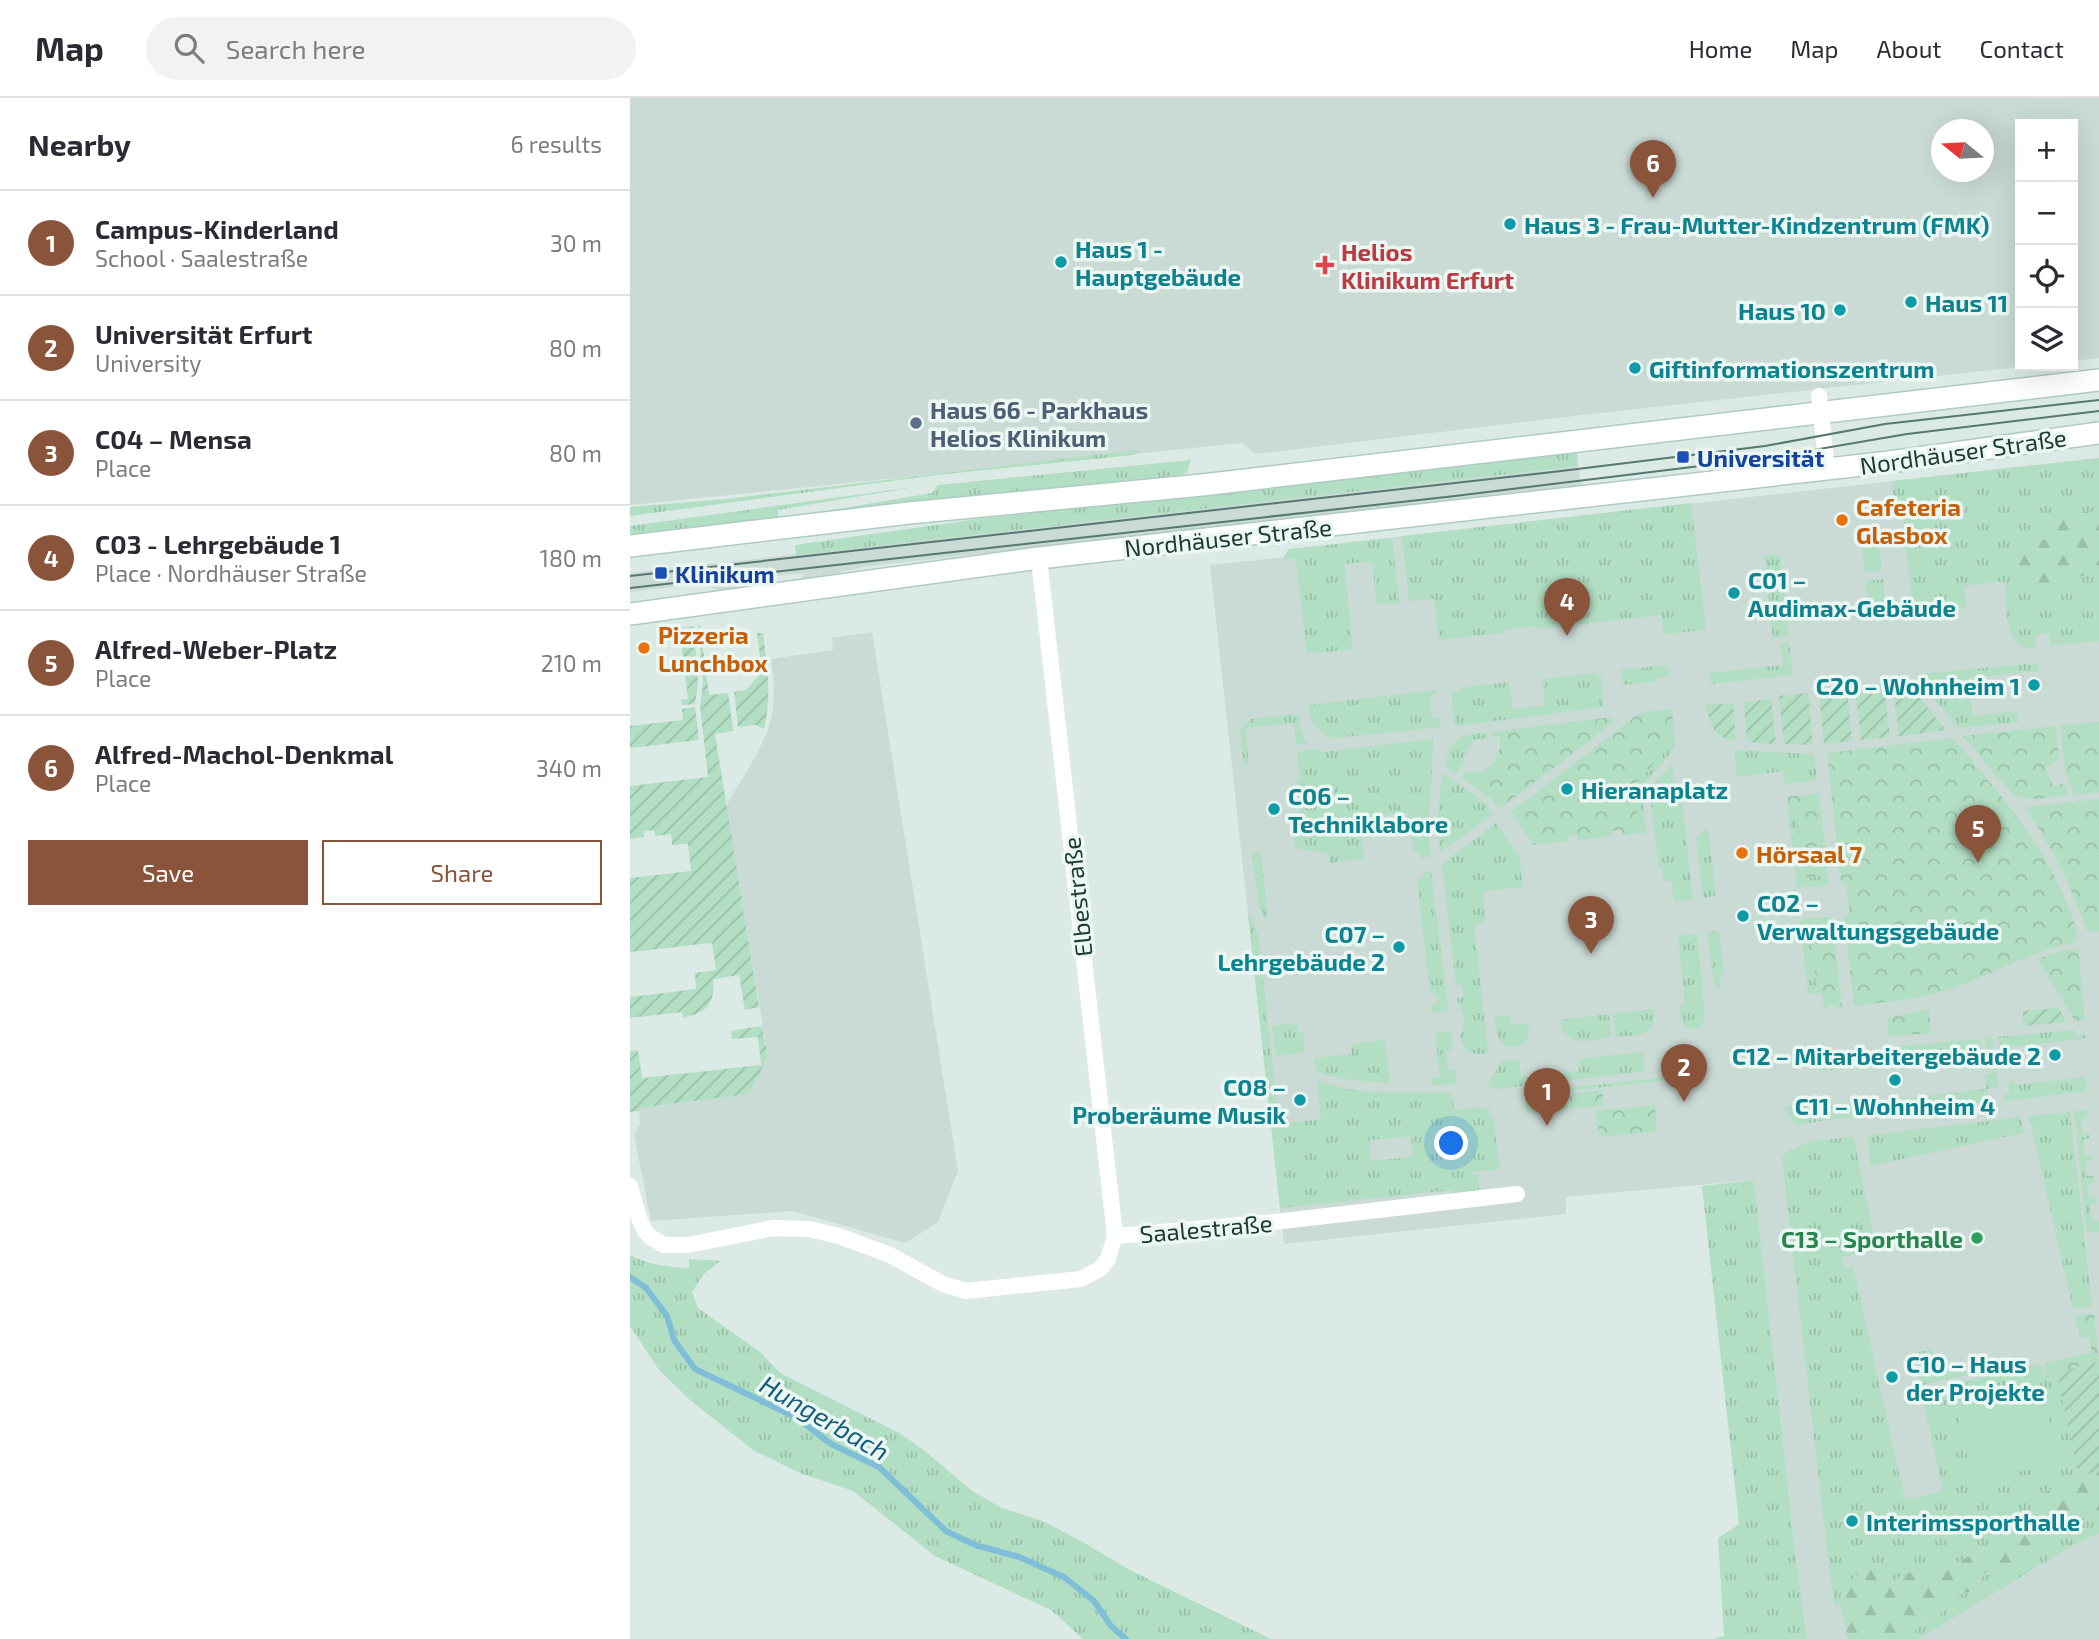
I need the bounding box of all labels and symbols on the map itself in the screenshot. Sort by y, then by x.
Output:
north arrow [1931,119,1994,182]
pin: 6 [1630,140,1676,198]
place label: Haus 3 - Frau-Mutter-Kindzentrum (FMK) [1524,210,1990,239]
marker: Haus 3 - Frau-Mutter-Kindzentrum (FMK) [1502,216,1518,232]
place label: Haus 1 - Hauptgebäude [1075,234,1241,291]
place label: Helios Klinikum Erfurt [1341,237,1514,294]
marker: Haus 1 - Hauptgebäude [1053,254,1069,270]
marker: Helios Klinikum Erfurt [1315,255,1335,275]
place label: Haus 11 [1925,288,2008,317]
marker: Haus 11 [1903,294,1919,310]
place label: Haus 10 [1738,296,1826,325]
marker: Haus 10 [1832,302,1848,318]
place label: Giftinformationszentrum [1649,354,1934,383]
marker: Giftinformationszentrum [1627,360,1643,376]
place label: Haus 66 - Parkhaus Helios Klinikum [930,395,1148,452]
marker: Haus 66 - Parkhaus Helios Klinikum [908,415,924,431]
street label: Nordhäuser Straße [1858,422,2068,480]
place label: Universität [1697,443,1825,472]
marker: Universität [1675,449,1691,465]
place label: Cafeteria Glasbox [1856,492,1961,549]
street label: Nordhäuser Straße [1123,512,1333,562]
marker: Cafeteria Glasbox [1834,512,1850,528]
place label: Klinikum [675,559,775,588]
marker: Klinikum [653,565,669,581]
place label: C01 – Audimax-Gebäude [1748,565,1956,622]
pin: 4 [1544,578,1590,636]
marker: C01 – Audimax-Gebäude [1726,585,1742,601]
place label: Pizzeria Lunchbox [658,620,768,677]
marker: Pizzeria Lunchbox [636,640,652,656]
place label: C20 – Wohnheim 1 [1816,671,2020,700]
marker: C20 – Wohnheim 1 [2026,677,2042,693]
place label: Hieranaplatz [1581,775,1728,804]
place label: C06 – Techniklabore [1288,781,1448,838]
marker: Hieranaplatz [1559,781,1575,797]
marker: C06 – Techniklabore [1266,801,1282,817]
pin: 5 [1955,805,2001,863]
street label: Elbestraße [1056,836,1098,958]
place label: Hörsaal 7 [1756,839,1863,868]
marker: Hörsaal 7 [1734,845,1750,861]
place label: C02 – Verwaltungsgebäude [1757,888,1999,945]
pin: 3 [1568,896,1614,954]
marker: C02 – Verwaltungsgebäude [1735,908,1751,924]
place label: C07 – Lehrgebäude 2 [1217,919,1385,976]
marker: C07 – Lehrgebäude 2 [1391,939,1407,955]
place label: C12 – Mitarbeitergebäude 2 [1732,1041,2041,1070]
pin: 2 [1661,1044,1707,1102]
marker: C12 – Mitarbeitergebäude 2 [2047,1047,2063,1063]
pin: 1 [1524,1068,1570,1126]
place label: C08 – Proberäume Musik [1072,1072,1287,1129]
marker: C11 – Wohnheim 4 [1887,1072,1903,1088]
place label: C11 – Wohnheim 4 [1795,1091,1995,1120]
marker: C08 – Proberäume Musik [1292,1092,1308,1108]
your location [1434,1126,1468,1160]
street label: Saalestraße [1138,1208,1274,1248]
place label: C13 – Sporthalle [1781,1224,1963,1253]
marker: C13 – Sporthalle [1969,1230,1985,1246]
place label: C10 – Haus der Projekte [1906,1349,2045,1406]
water label: Hungerbach [755,1368,895,1466]
marker: C10 – Haus der Projekte [1884,1369,1900,1385]
place label: Interimssporthalle [1866,1507,2080,1536]
marker: Interimssporthalle [1844,1513,1860,1529]

